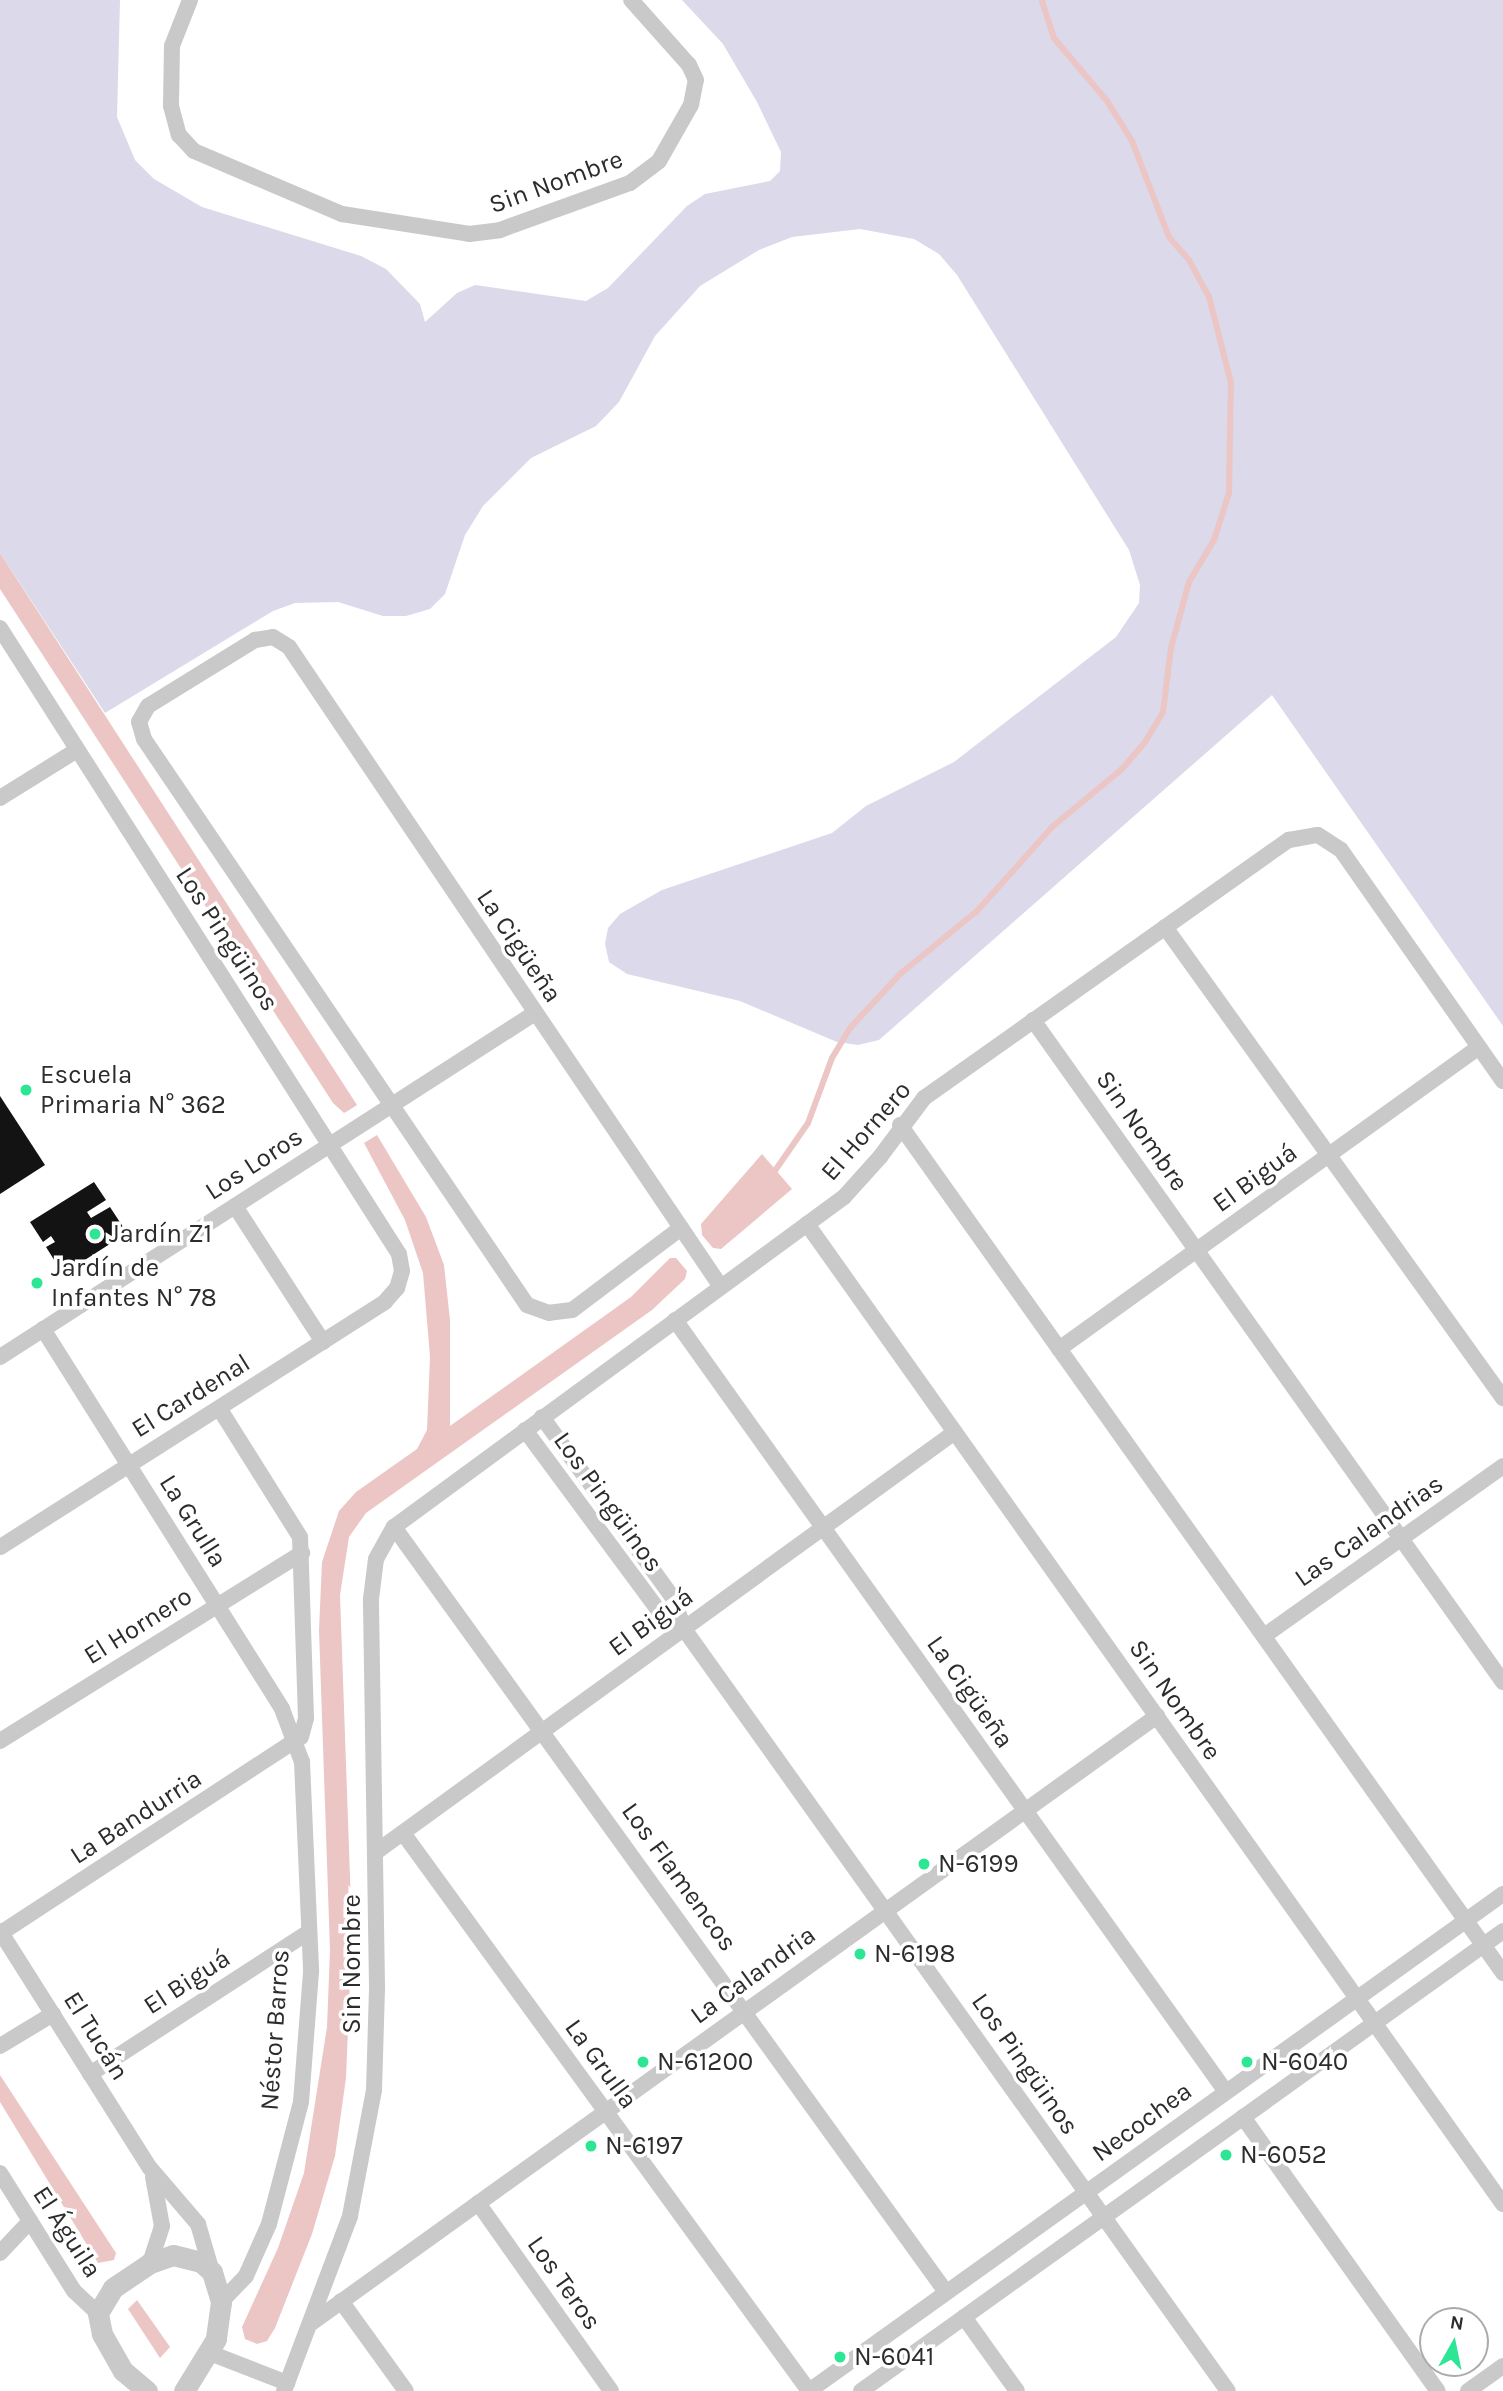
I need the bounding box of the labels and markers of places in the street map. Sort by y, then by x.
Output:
place label: Escuela Primaria N° 362 [40,1059,226,1120]
marker: Escuela Primaria N° 362 [18,1082,34,1098]
place label: Jardín Z1 [109,1218,212,1250]
marker: Jardín Z1 [87,1226,103,1242]
place label: Jardín de Infantes N° 78 [51,1252,217,1314]
marker: Jardín de Infantes N° 78 [29,1275,45,1291]
place label: N-6199 [938,1848,1018,1880]
marker: N-6199 [916,1856,932,1872]
place label: N-6198 [874,1938,955,1970]
marker: N-6198 [852,1946,868,1962]
place label: N-61200 [657,2046,753,2078]
place label: N-6040 [1261,2046,1348,2078]
marker: N-61200 [635,2054,651,2070]
marker: N-6040 [1239,2054,1255,2070]
place label: N-6197 [605,2130,683,2162]
marker: N-6197 [583,2138,599,2154]
place label: N-6052 [1240,2139,1327,2171]
marker: N-6052 [1218,2147,1234,2163]
place label: N-6041 [854,2341,934,2373]
marker: N-6041 [832,2349,848,2365]

